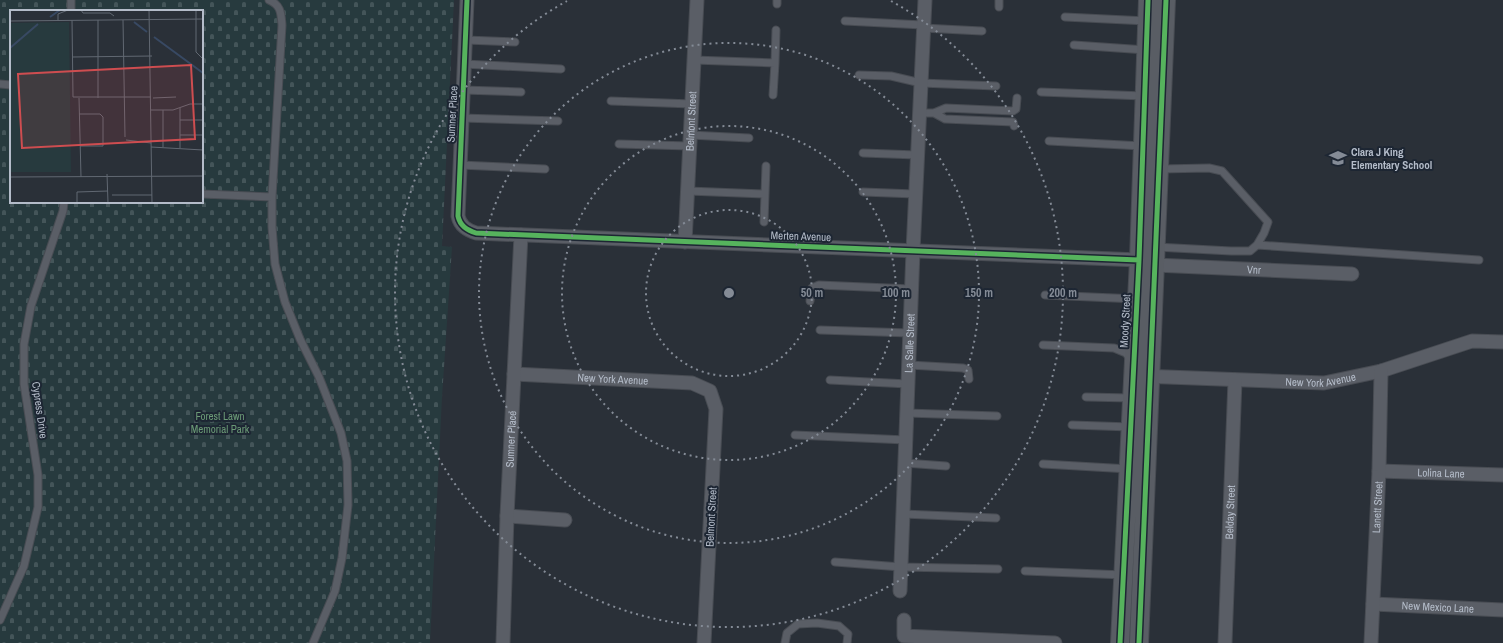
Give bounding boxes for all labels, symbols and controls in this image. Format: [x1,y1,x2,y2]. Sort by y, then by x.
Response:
inset map [10,10,203,203]
street label: Sumner Place [444,85,460,143]
street label: Belmont Street [683,90,699,151]
place label: Clara J King Elementary School [1351,145,1432,172]
school or university icon: Clara J King Elementary School [1328,148,1348,168]
street label: Merten Avenue [771,228,831,244]
street label: Vnr [1247,262,1261,277]
text: 50 m [801,285,823,301]
text: 100 m [882,285,910,301]
text: 150 m [965,285,993,301]
text: 200 m [1049,285,1077,301]
centre of rings [722,286,736,300]
street label: Moody Street [1117,293,1133,348]
street label: La Salle Street [901,313,918,373]
street label: New York Avenue [577,370,649,388]
street label: New York Avenue [1285,370,1357,390]
street label: Cypress Drive [29,381,51,439]
park label: Forest Lawn Memorial Park [191,409,250,436]
street label: Sumner Place [502,410,519,468]
street label: Lolina Lane [1417,465,1465,481]
street label: Lanett Street [1369,480,1386,533]
street label: Belday Street [1222,484,1238,539]
street label: Belmont Street [702,486,720,547]
street label: New Mexico Lane [1401,598,1474,616]

